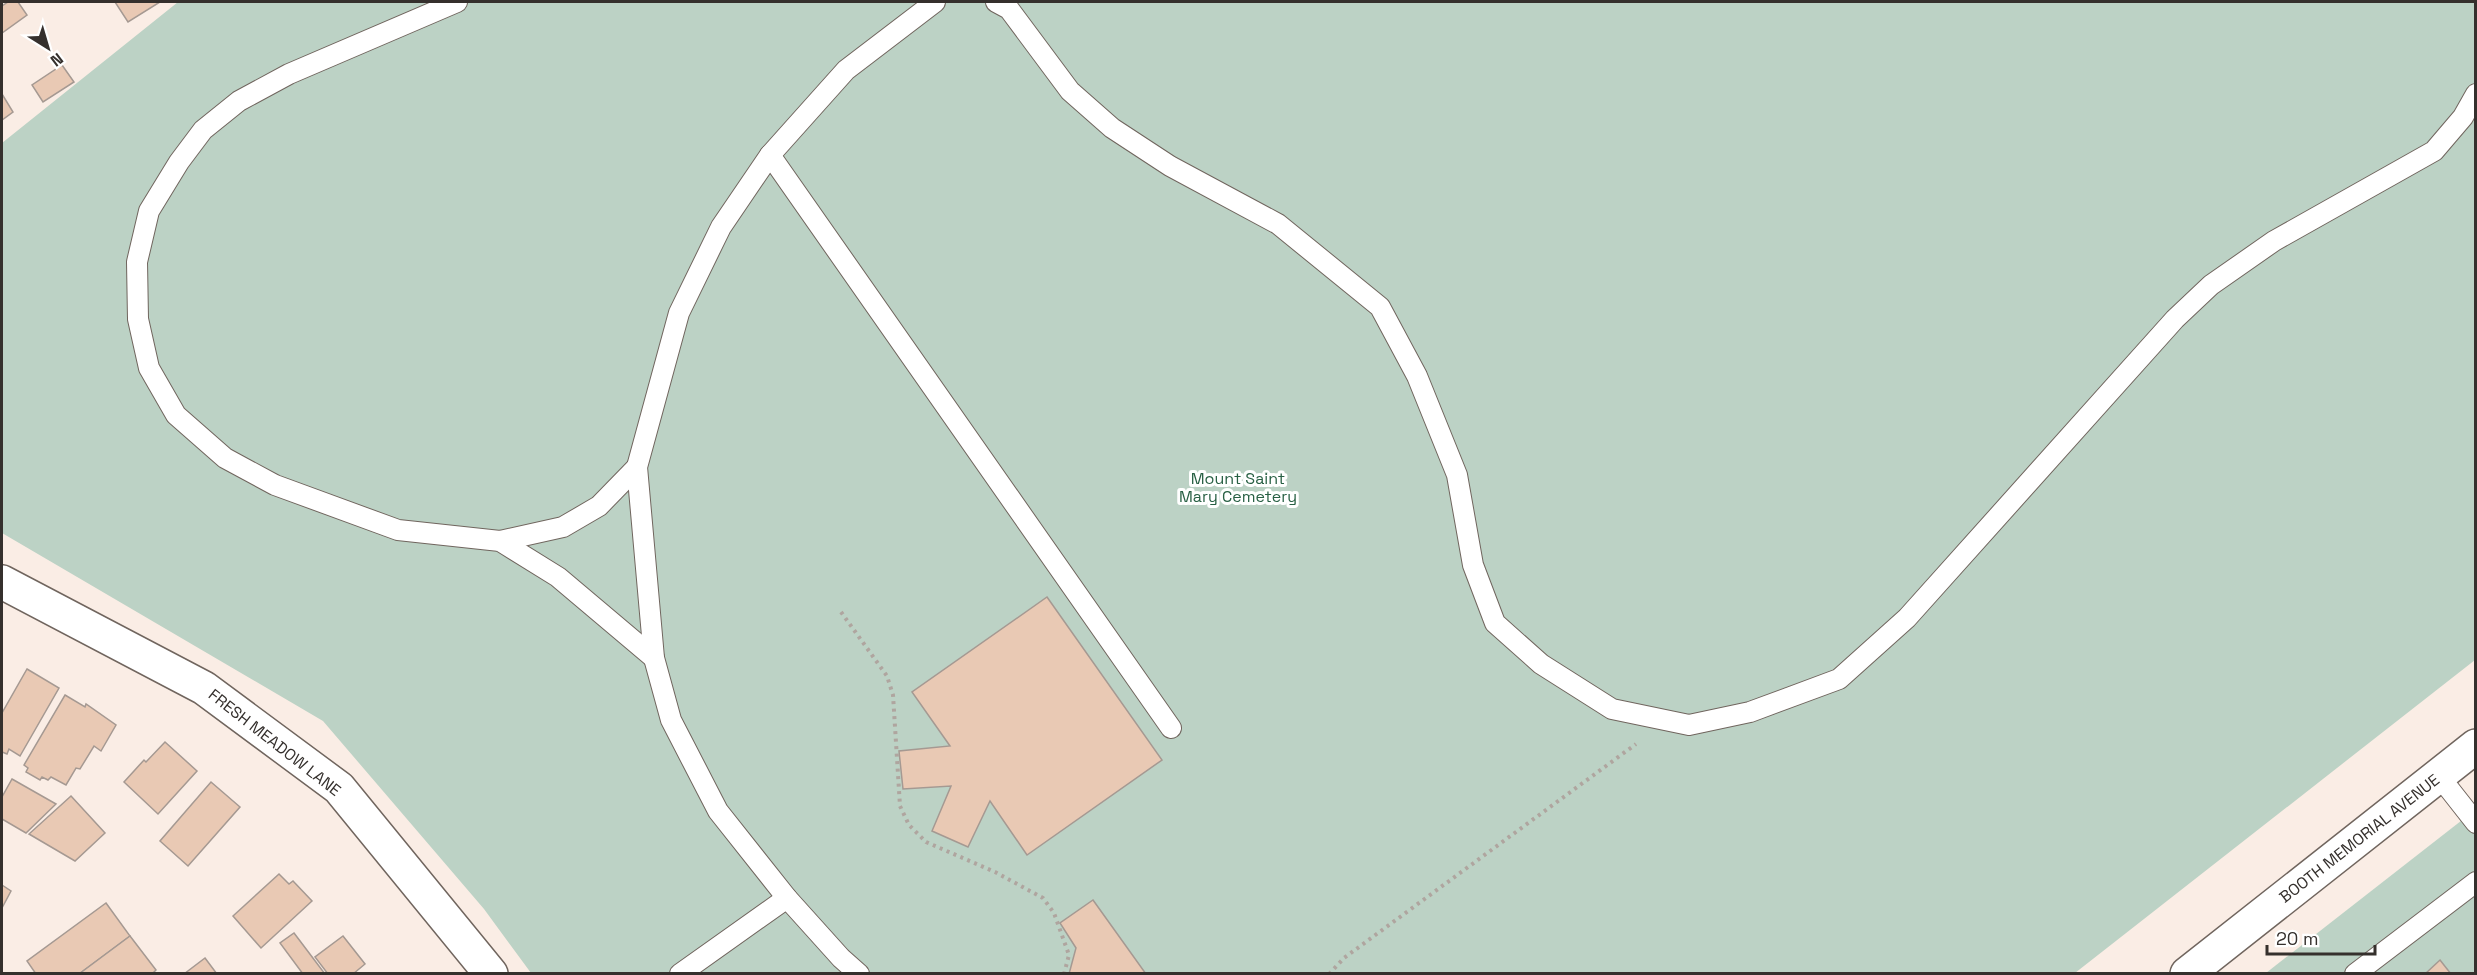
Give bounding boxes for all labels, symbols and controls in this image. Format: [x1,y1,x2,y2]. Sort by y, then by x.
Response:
north arrow [18,18,78,78]
text: N [46,48,67,71]
park label: Mount Saint Mary Cemetery [1179,468,1297,507]
street label: FRESH MEADOW LANE [204,684,345,801]
street label: BOOTH MEMORIAL AVENUE [2275,769,2444,908]
scale bar [2267,918,2375,956]
text: 20 m [2276,927,2319,950]

